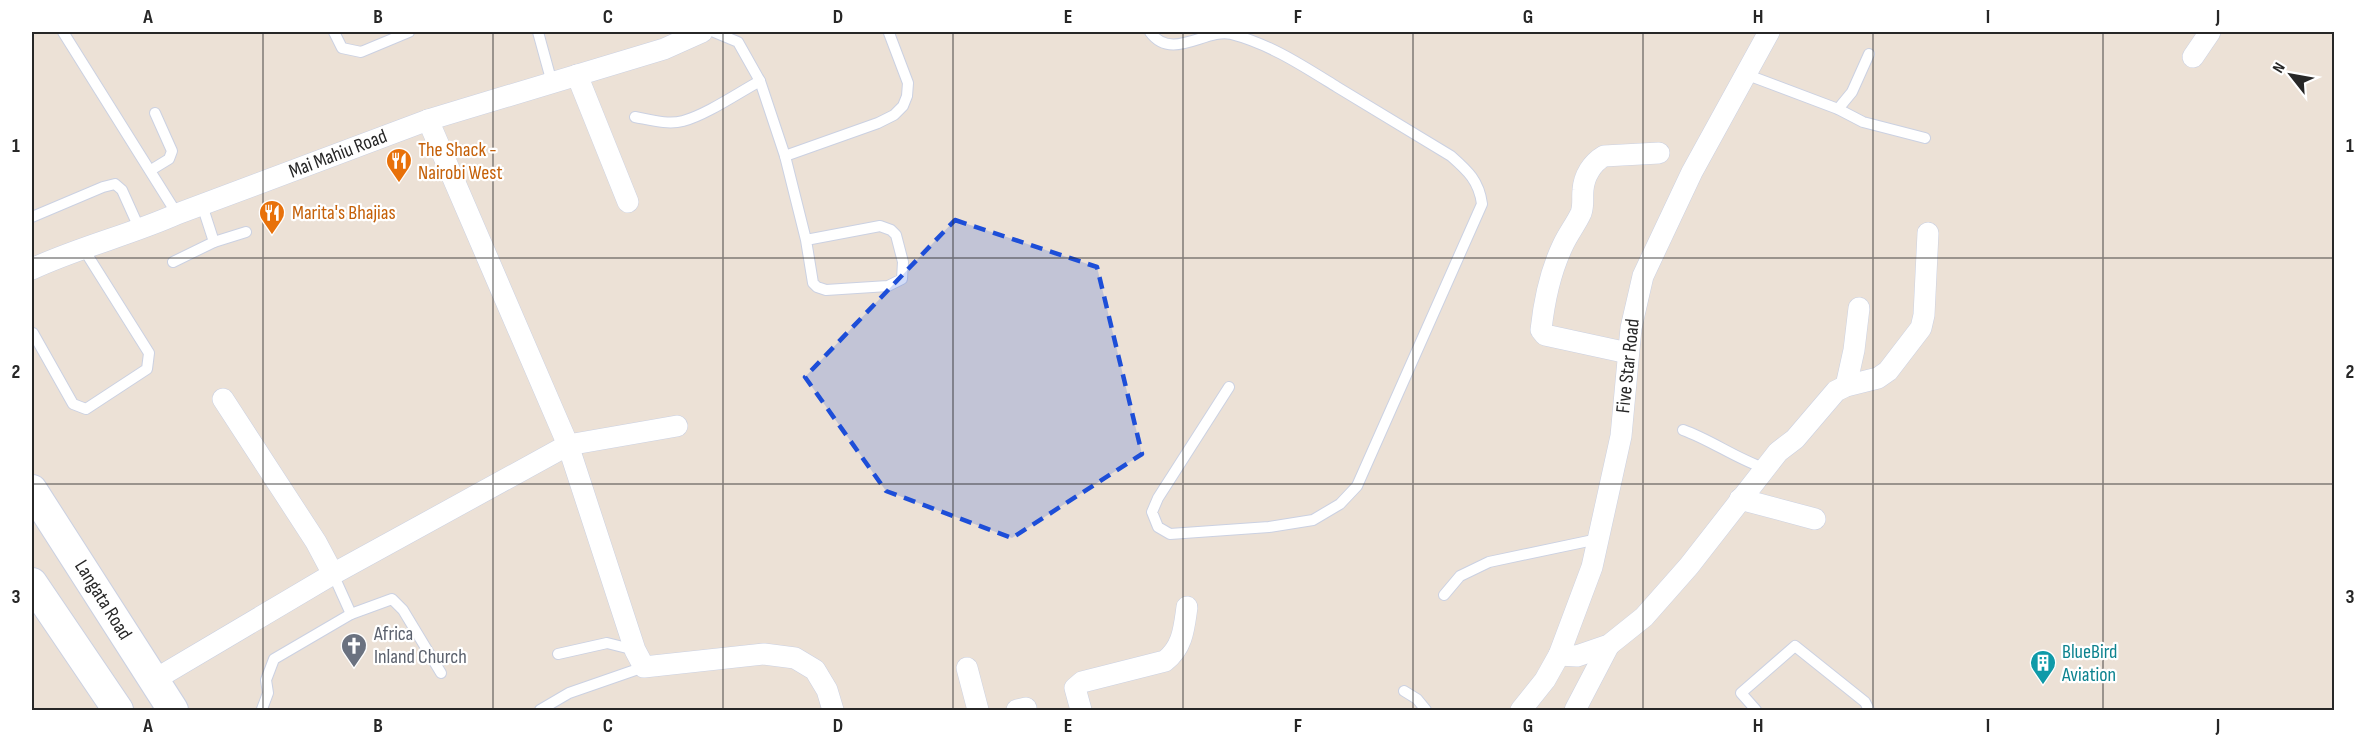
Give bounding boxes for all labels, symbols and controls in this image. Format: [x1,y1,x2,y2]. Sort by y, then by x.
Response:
text: A [142,5,153,29]
text: B [373,5,383,29]
text: C [603,5,613,29]
text: D [833,5,843,29]
text: E [1064,5,1072,29]
text: F [1294,5,1302,29]
text: G [1523,5,1533,29]
text: H [1753,5,1763,29]
text: I [1986,5,1990,29]
text: J [2215,5,2220,29]
north arrow [2261,45,2321,105]
text: N [2269,59,2290,77]
street label: Mai Mahiu Road [286,124,390,184]
text: 1 [12,134,20,158]
text: 1 [2346,134,2354,158]
place label: The Shack - Nairobi West [418,138,503,185]
restaurant icon: The Shack - Nairobi West [384,146,414,184]
restaurant icon: Marita's Bhajias [257,198,287,236]
place label: Marita's Bhajias [292,201,396,225]
street label: Five Star Road [1611,318,1645,414]
text: 2 [12,360,20,384]
text: 2 [2346,360,2354,384]
street label: Langata Road [69,556,137,644]
text: 3 [12,585,21,609]
text: 3 [2346,585,2355,609]
place label: Africa Inland Church [373,622,467,669]
church icon: Africa Inland Church [339,631,369,669]
place label: BlueBird Aviation [2061,640,2117,687]
building icon: BlueBird Aviation [2028,648,2058,686]
text: A [142,714,153,738]
text: B [373,714,383,738]
text: C [603,714,613,738]
text: D [833,714,843,738]
text: E [1064,714,1072,738]
text: F [1294,714,1302,738]
text: G [1523,714,1533,738]
text: H [1753,714,1763,738]
text: I [1986,714,1990,738]
text: J [2215,714,2220,738]

